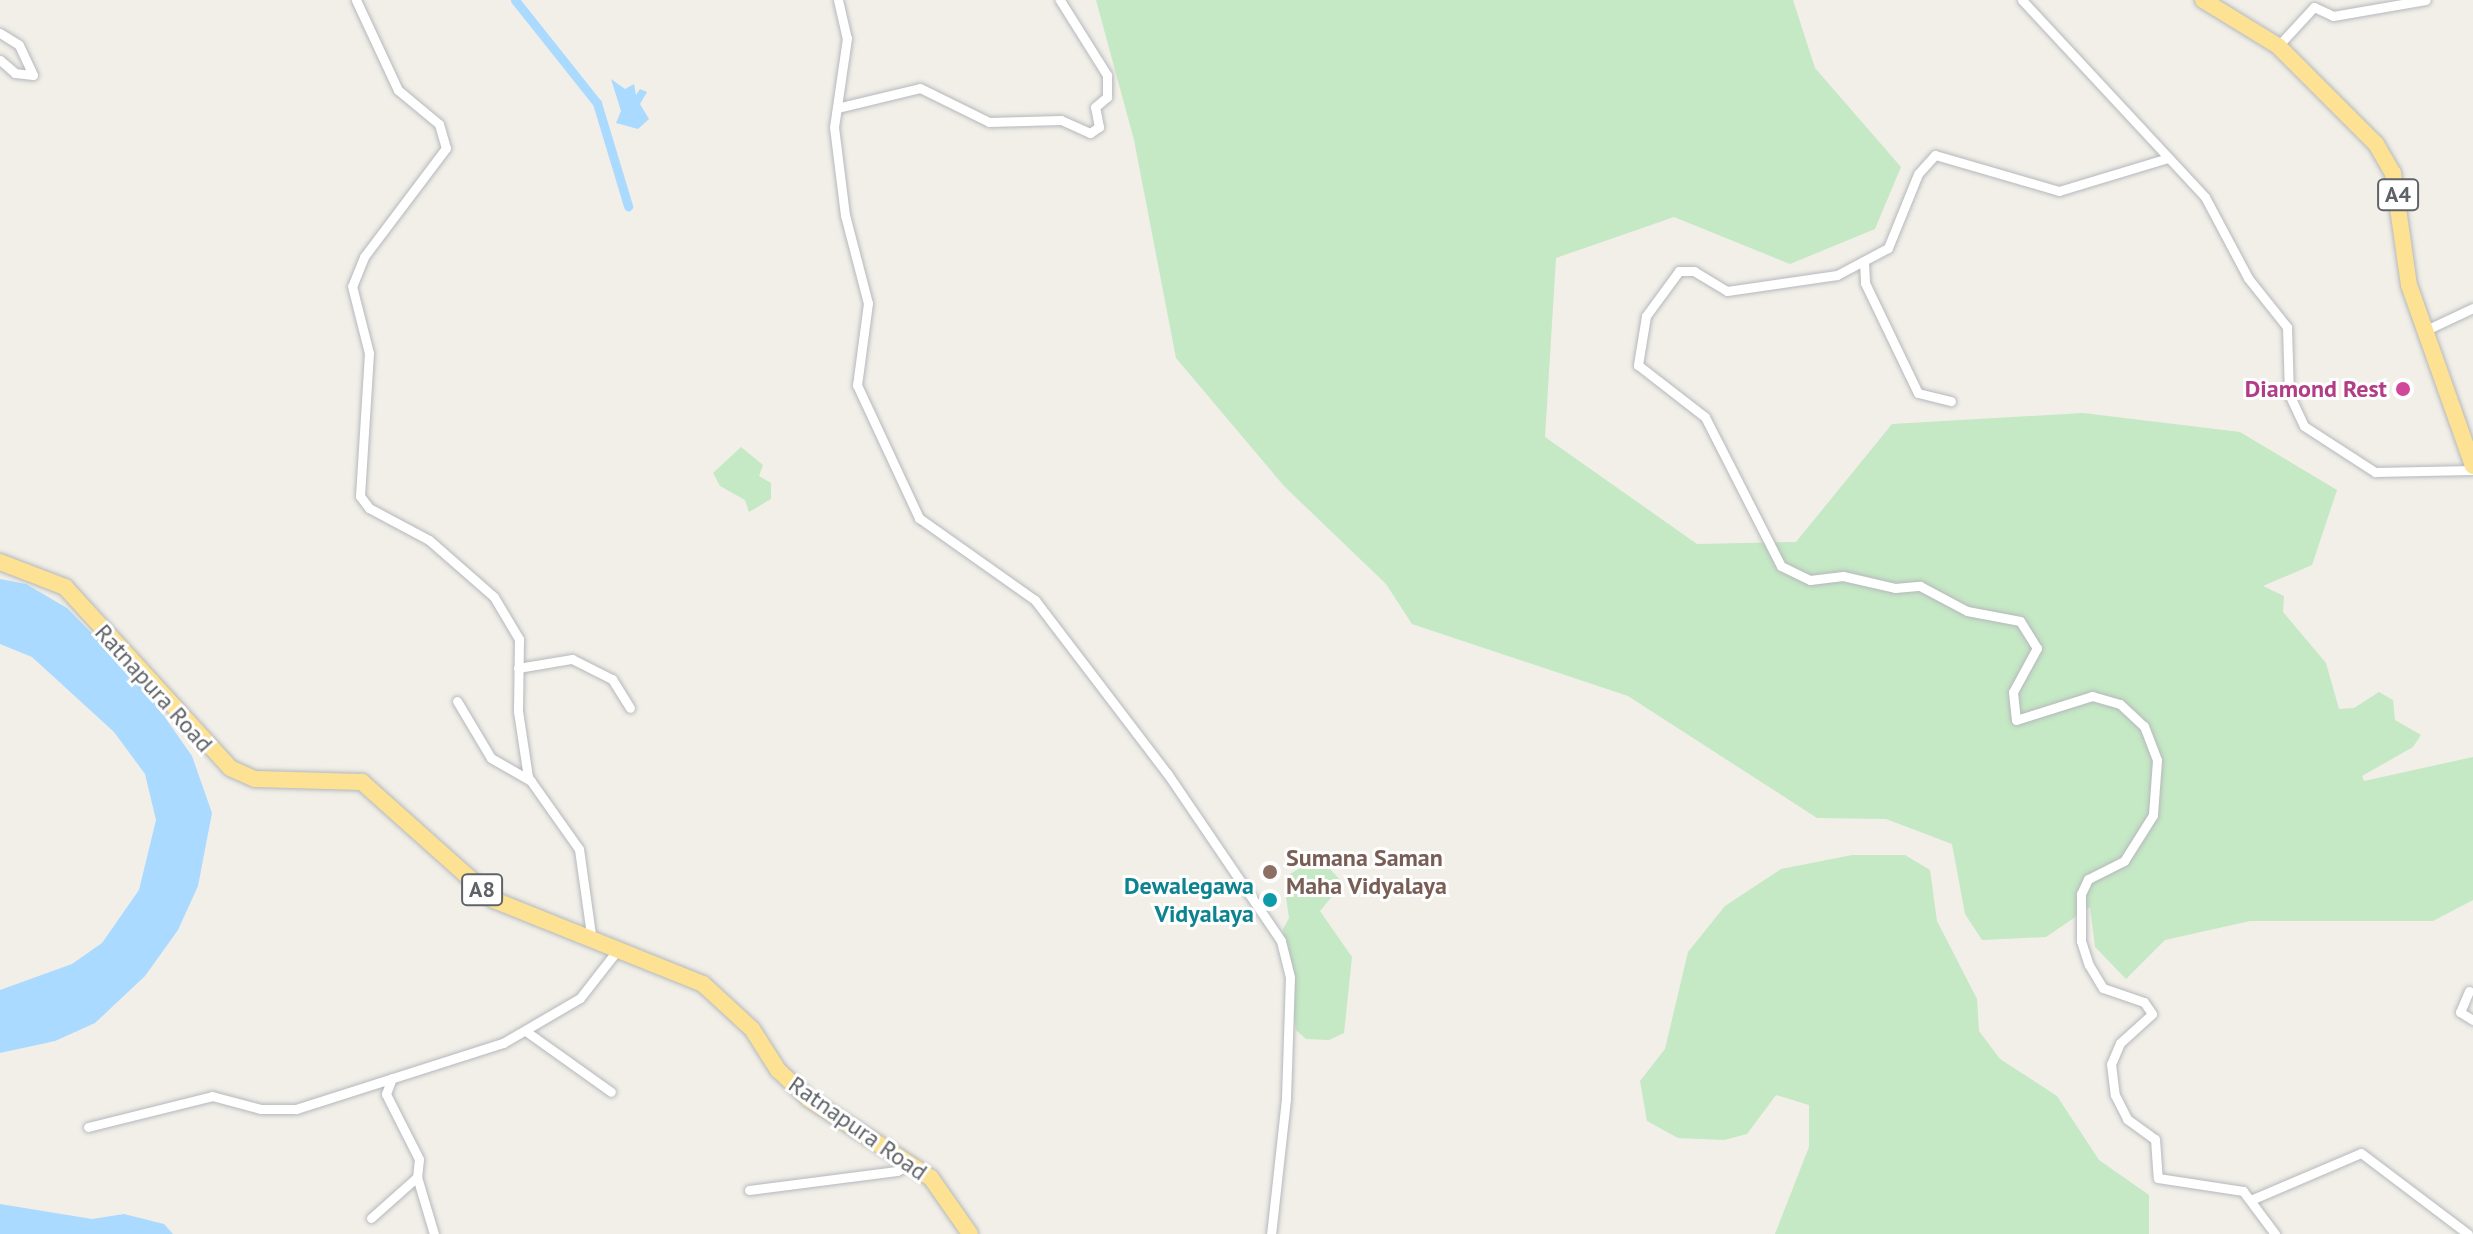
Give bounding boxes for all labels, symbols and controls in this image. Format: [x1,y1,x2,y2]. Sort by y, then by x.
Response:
road number: A4 [2376,177,2420,213]
place label: Diamond Rest [2245,375,2387,403]
marker: Diamond Rest [2394,380,2412,398]
street label: Ratnapura Road [89,618,219,758]
place label: Sumana Saman Maha Vidyalaya [1286,844,1448,900]
marker: Sumana Saman Maha Vidyalaya [1261,863,1279,881]
road number: A8 [460,872,504,908]
place label: Dewalegawa Vidyalaya [1124,872,1254,928]
marker: Dewalegawa Vidyalaya [1261,891,1279,909]
street label: Ratnapura Road [783,1070,933,1186]

